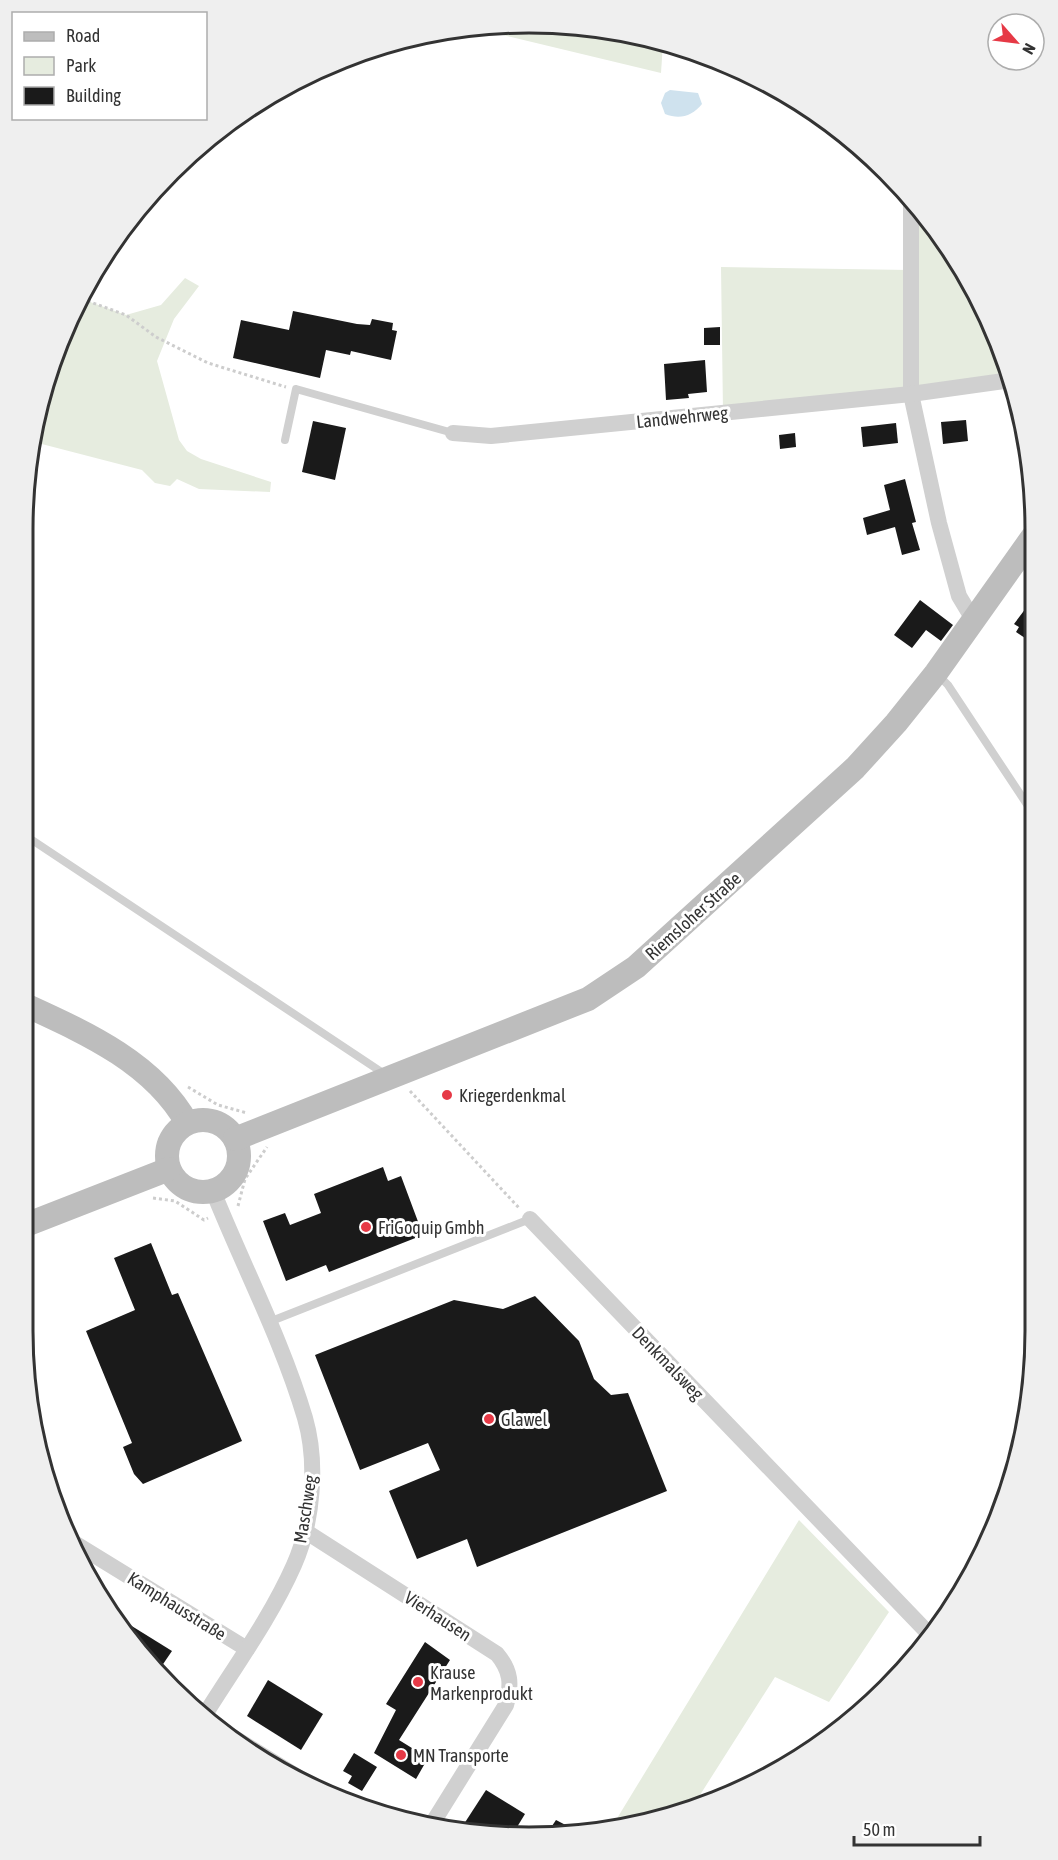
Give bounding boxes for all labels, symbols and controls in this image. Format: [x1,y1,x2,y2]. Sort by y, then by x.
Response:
legend [12,12,207,120]
north arrow [986,12,1046,72]
text: Road [66,25,100,46]
text: N [1019,41,1039,57]
text: Park [66,55,96,76]
text: Building [66,85,121,106]
street label: Landwehrweg [635,402,729,432]
street label: Riemsloher Straße [641,868,745,964]
place label: Kriegerdenkmal [459,1085,566,1106]
marker: Kriegerdenkmal [440,1088,454,1102]
place label: FriGoquip Gmbh [378,1217,484,1238]
marker: FriGoquip Gmbh [359,1220,373,1234]
street label: Denkmalsweg [628,1322,708,1404]
place label: Glawel [501,1409,547,1430]
marker: Glawel [482,1412,496,1426]
street label: Maschweg [289,1473,321,1545]
street label: Kamphausstraße [124,1567,230,1645]
street label: Vierhausen [401,1587,475,1645]
place label: Krause Markenprodukt [430,1662,533,1704]
marker: Krause Markenprodukt [411,1675,425,1689]
place label: MN Transporte [413,1745,509,1766]
marker: MN Transporte [394,1748,408,1762]
scale bar [854,1809,980,1847]
text: 50 m [863,1819,895,1840]

